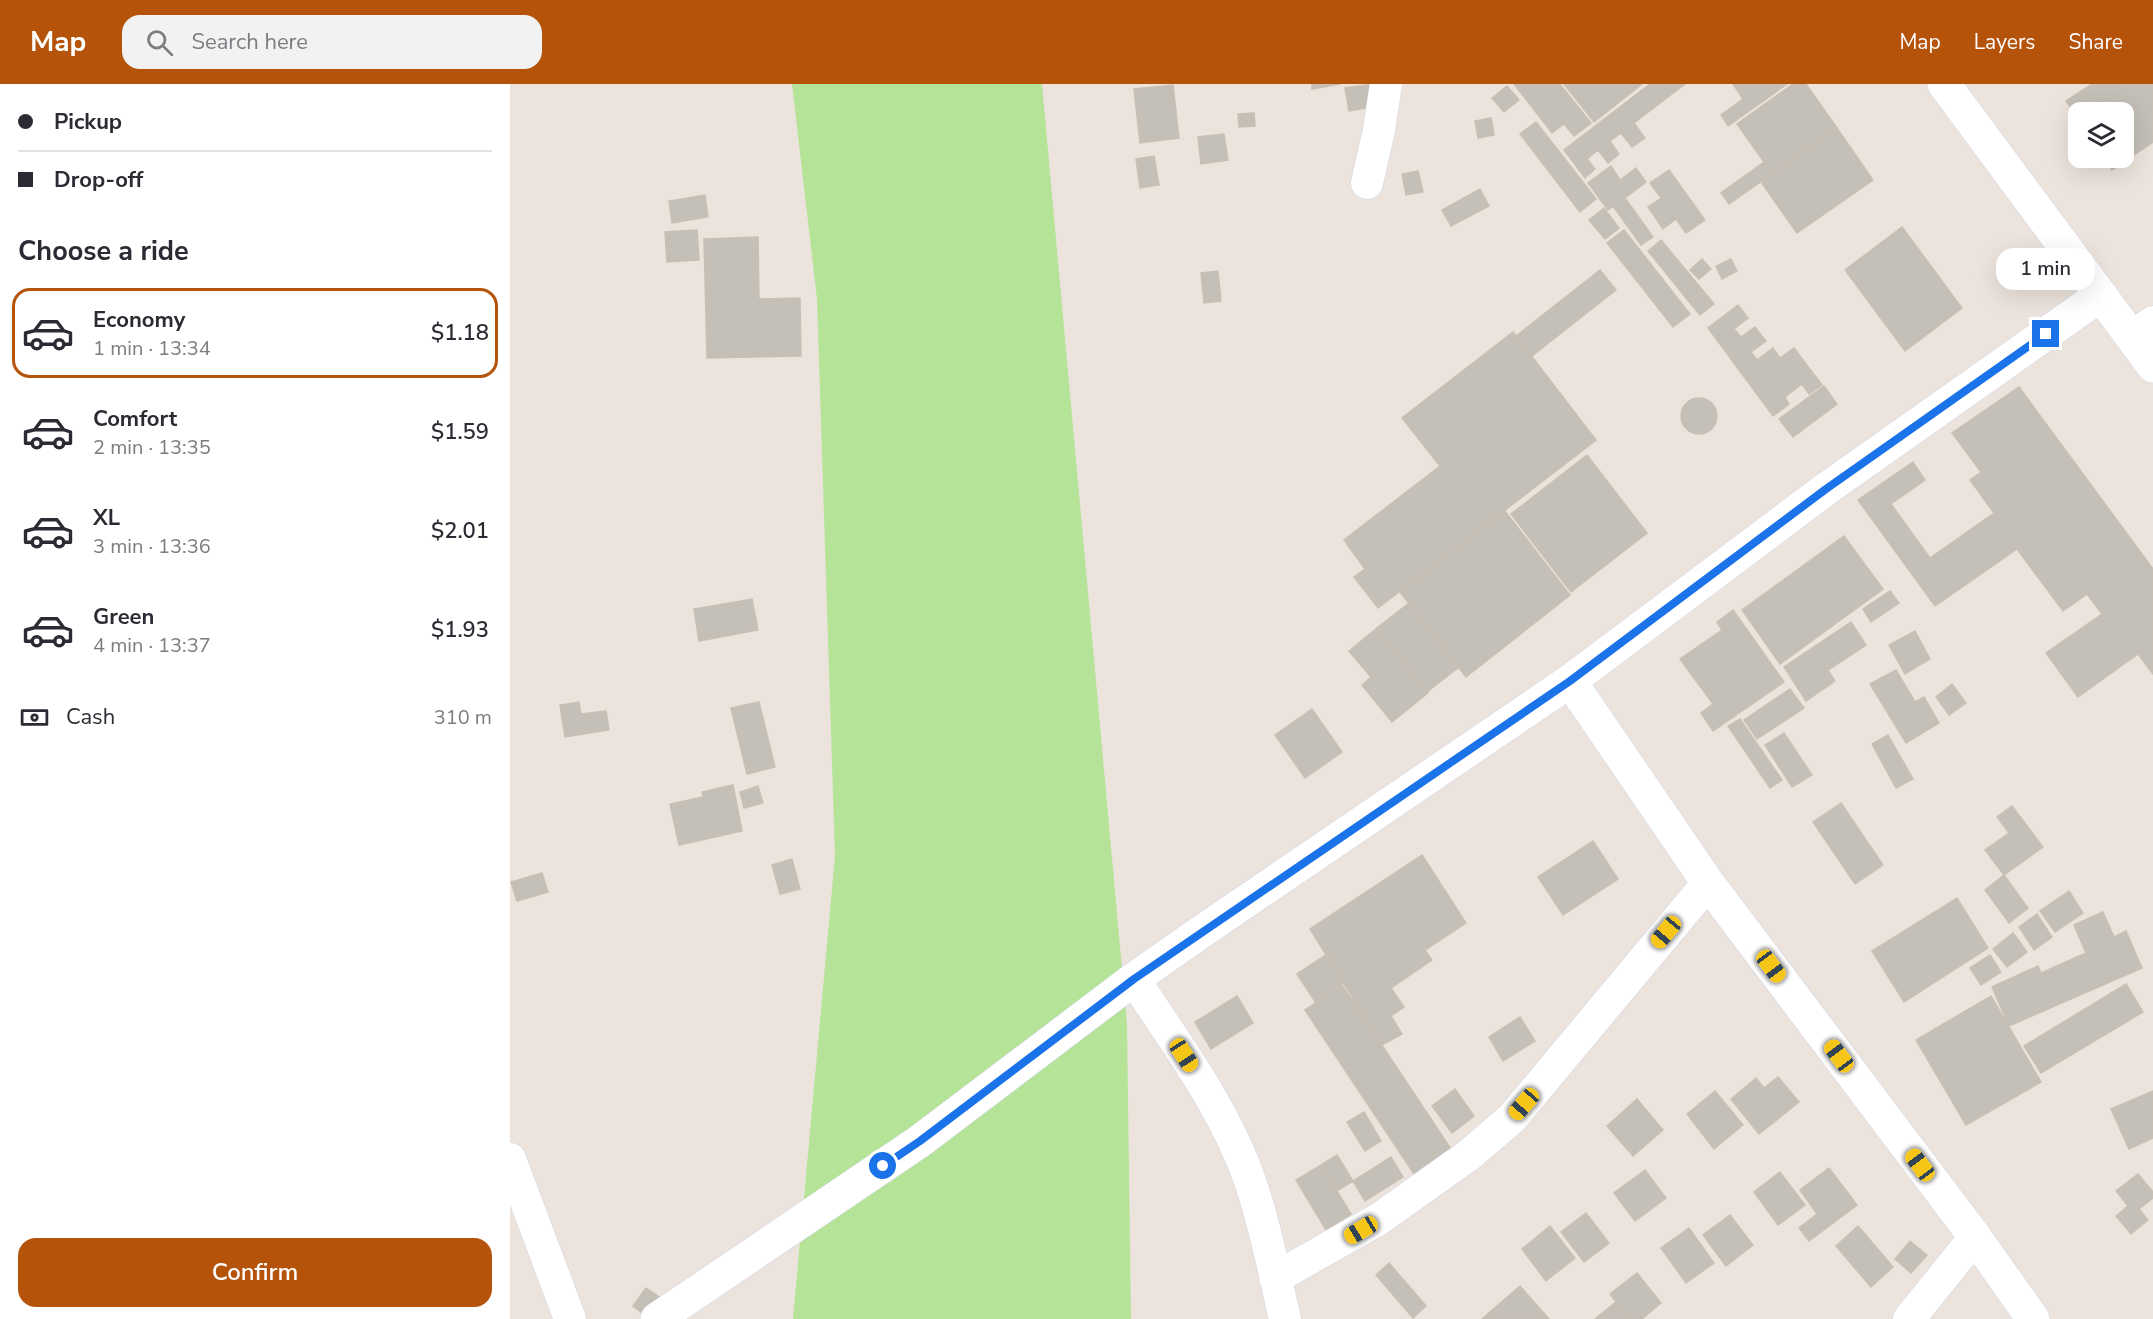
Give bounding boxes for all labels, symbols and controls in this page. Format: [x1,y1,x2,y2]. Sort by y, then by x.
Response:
search box [122,15,542,69]
text: Map [30,23,86,61]
icon: search [143,26,176,59]
text: Search here [191,27,308,57]
text: Map [1899,28,1941,56]
text: Layers [1974,28,2035,56]
text: Share [2068,28,2123,56]
map controls [2068,102,2134,168]
button: layers [2068,102,2134,168]
text: Pickup [54,107,122,137]
text: Drop-off [54,165,143,195]
text: Choose a ride [18,233,189,270]
callout: 1 min [1996,247,2096,289]
text: 1 min [2020,255,2071,282]
text: Economy [93,305,185,335]
icon: car [21,306,75,360]
text: $1.18 [431,318,489,348]
route end [2032,320,2059,347]
text: 1 min · 13:34 [93,335,211,362]
text: Comfort [93,404,177,434]
icon: car [21,405,75,459]
text: $1.59 [431,417,489,447]
text: 2 min · 13:35 [93,434,211,461]
text: XL [93,503,120,533]
icon: car [21,504,75,558]
text: $2.01 [431,516,489,546]
text: 3 min · 13:36 [93,533,211,560]
text: Green [93,602,154,632]
icon: car [21,603,75,657]
text: $1.93 [431,615,489,645]
text: 4 min · 13:37 [93,632,211,659]
icon: cash [18,701,51,734]
text: Cash [66,702,115,732]
text: 310 m [434,704,492,731]
car [1648,912,1684,952]
car [1753,946,1789,986]
car [1167,1035,1201,1075]
car [1821,1036,1857,1076]
car [1505,1085,1543,1123]
car [1902,1145,1938,1185]
route start [869,1152,896,1179]
car [1341,1213,1381,1247]
button: Confirm [18,1238,492,1307]

